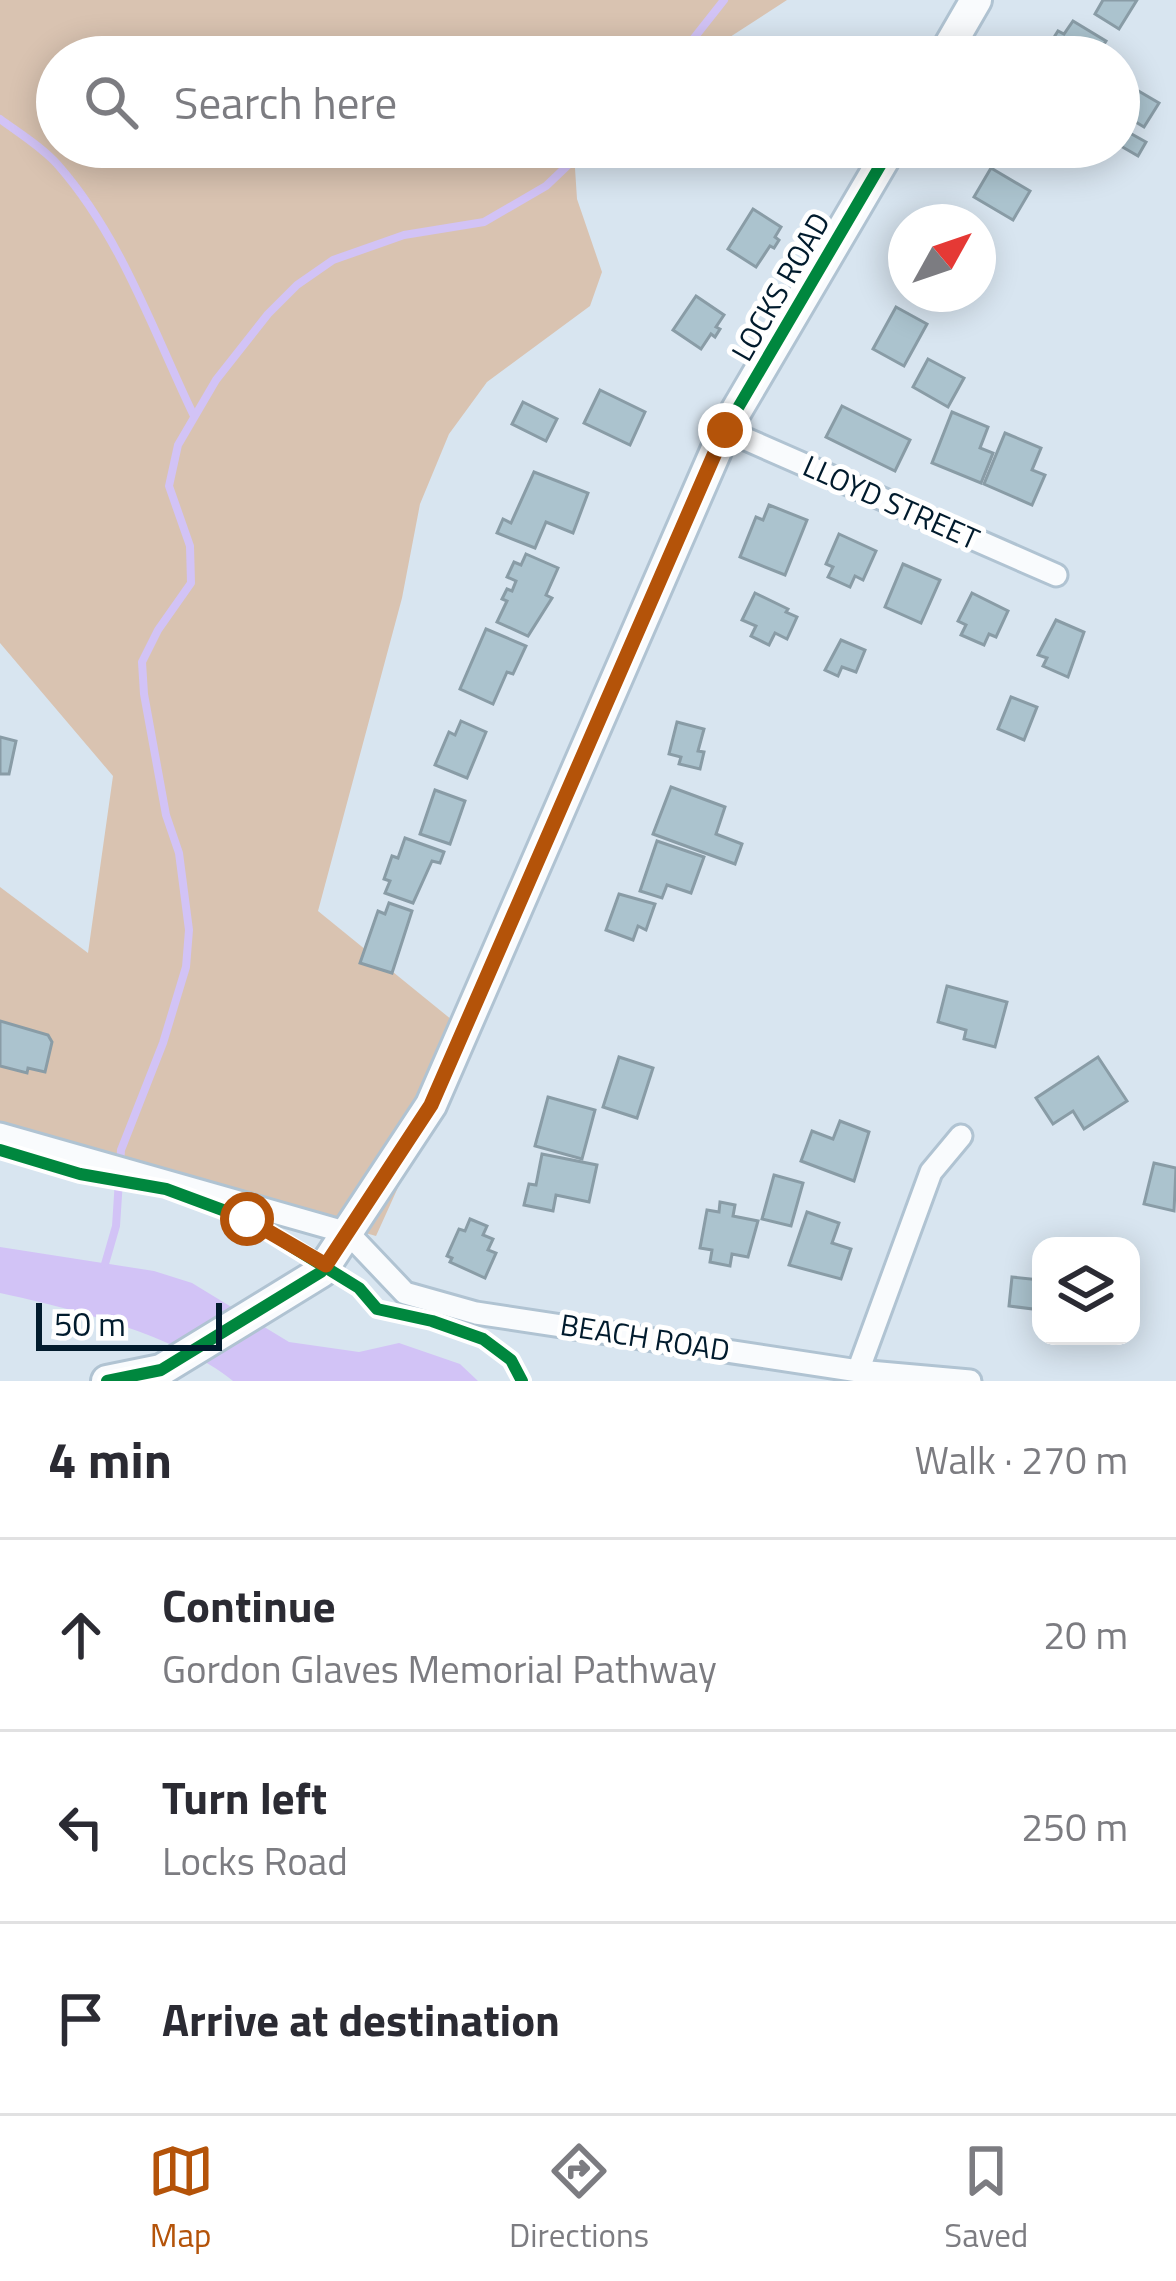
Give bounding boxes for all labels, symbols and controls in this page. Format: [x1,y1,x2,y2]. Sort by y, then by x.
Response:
search box [36,36,1140,168]
text: Search here [174,68,397,136]
icon: search [78,69,144,135]
street label: LOCKS ROAD [719,204,841,369]
north arrow [888,204,996,312]
route end [698,403,752,457]
street label: LLOYD STREET [796,443,987,562]
route start [220,1192,274,1246]
map controls [1032,1237,1140,1345]
button: layers [1032,1237,1140,1345]
scale bar [36,1297,222,1350]
text: 50 m [54,1299,126,1349]
street label: BEACH ROAD [557,1301,733,1373]
text: 4 min [48,1420,172,1498]
text: Walk · 270 m [914,1430,1128,1489]
text: Continue [162,1571,336,1639]
icon: ahead [48,1602,114,1668]
text: 20 m [1043,1605,1128,1664]
text: Gordon Glaves Memorial Pathway [162,1639,717,1698]
text: Turn left [162,1763,327,1831]
icon: left [48,1794,114,1860]
text: 250 m [1021,1797,1128,1856]
text: Locks Road [162,1831,348,1890]
text: Arrive at destination [162,1985,560,2053]
icon: arrive [48,1986,114,2052]
tab: Map [148,2138,214,2260]
tab: Directions [509,2138,649,2260]
tab: Saved [944,2138,1028,2260]

